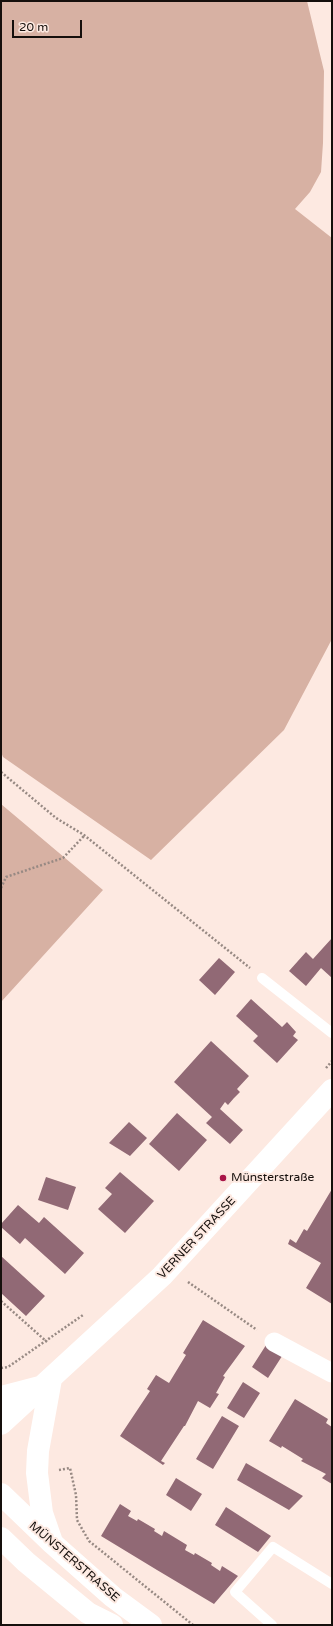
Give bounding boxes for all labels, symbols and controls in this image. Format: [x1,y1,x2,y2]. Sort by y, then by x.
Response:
scale bar [14,12,84,38]
text: 20 m [19,20,48,34]
place label: Münsterstraße [231,1171,314,1185]
marker: Münsterstraße [218,1173,228,1183]
street label: VERNER STRASSE [155,1194,239,1282]
street label: MÜNSTERSTRASSE [26,1519,122,1605]

